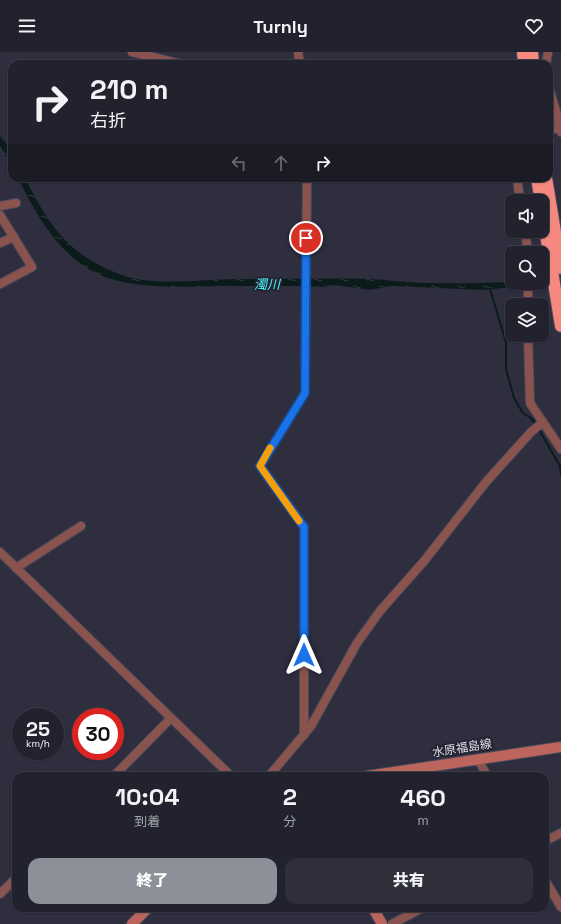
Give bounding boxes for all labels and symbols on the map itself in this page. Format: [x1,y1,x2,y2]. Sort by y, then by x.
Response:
pin [289,221,323,255]
water label: 濁川 [254,276,282,293]
position arrow [283,634,325,676]
speed limit sign: 30 [72,708,124,760]
street label: 水原福島線 [431,735,493,761]

